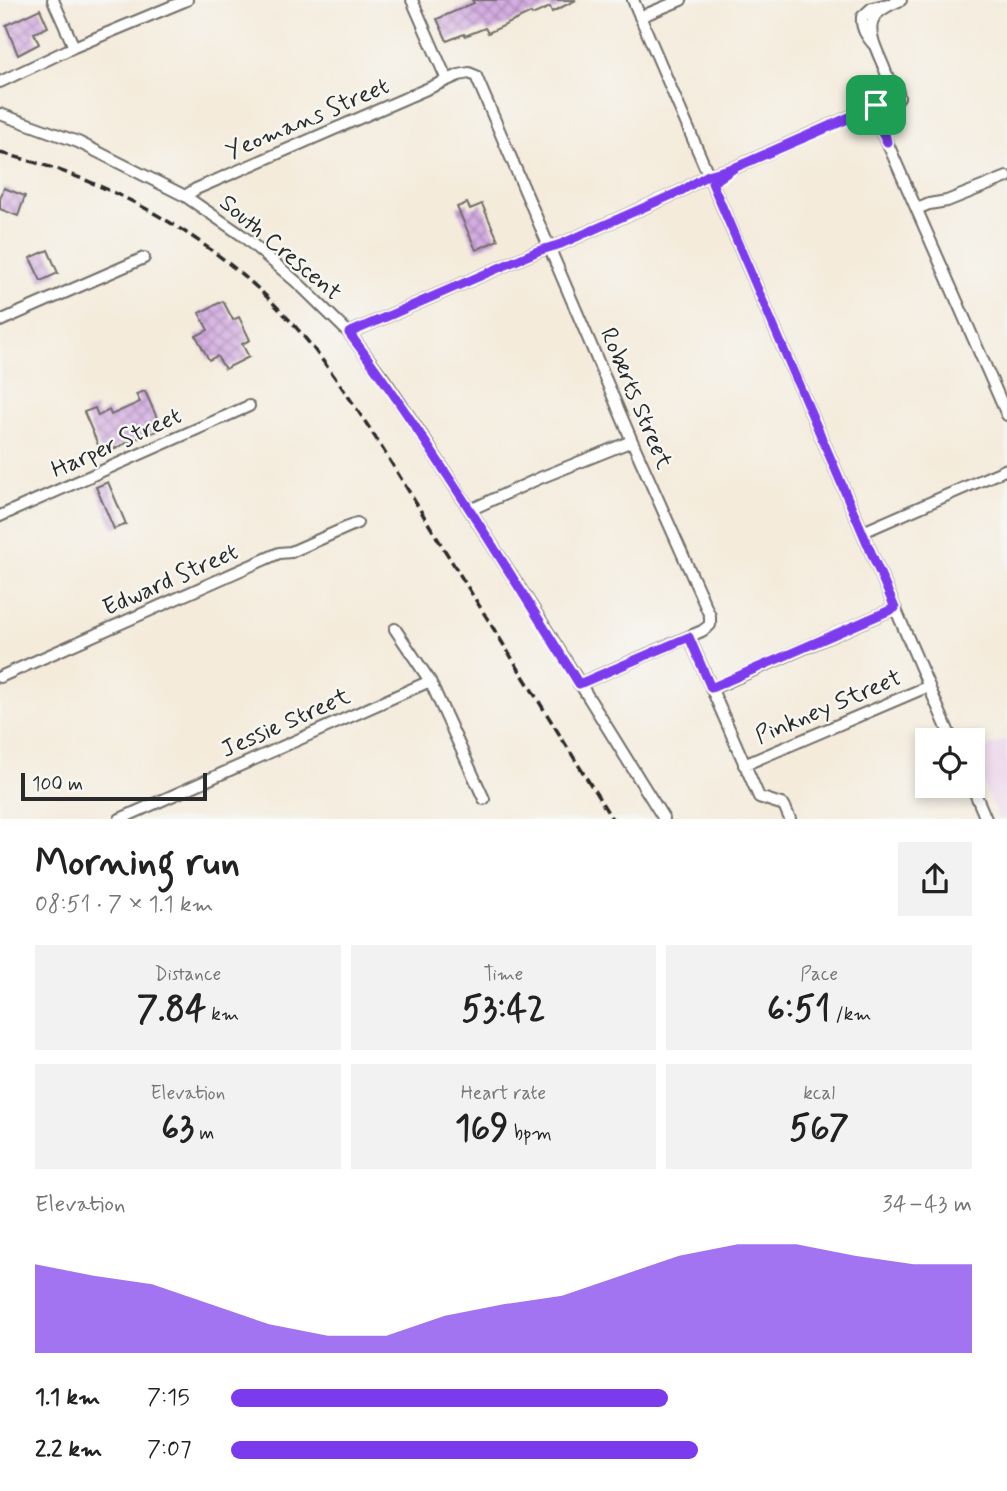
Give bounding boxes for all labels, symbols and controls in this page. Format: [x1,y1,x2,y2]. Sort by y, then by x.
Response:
street label: Yeomans Street [221,71,394,168]
pin [846,75,906,135]
icon: arrive [857,86,895,124]
street label: South Crescent [212,188,348,308]
street label: Roberts Street [592,323,679,474]
street label: Harper Street [47,401,187,486]
street label: Edward Street [98,537,243,624]
street label: Pinkney Street [751,663,906,752]
street label: Jessie Street [216,681,355,766]
map controls [915,728,985,798]
button: locate [915,728,985,798]
scale bar [21,770,206,802]
text: 100 m [32,772,83,797]
text: Morning run [35,839,240,888]
button: share [898,842,972,916]
text: 08:51 · 7 × 1.1 km [35,890,214,920]
text: Distance [154,962,221,987]
text: Time [484,962,523,987]
text: Pace [800,962,838,987]
text: 7.84 [137,987,206,1033]
text: 53:42 [461,987,546,1033]
text: 6:51 [767,987,830,1033]
text: km [206,1002,239,1027]
text: /km [830,1002,871,1027]
text: Elevation [150,1081,225,1106]
text: Heart rate [461,1081,546,1106]
text: kcal [803,1081,835,1106]
text: 63 [161,1106,194,1152]
text: 169 [455,1106,509,1152]
text: 567 [789,1106,849,1152]
text: m [194,1121,214,1146]
text: bpm [509,1121,552,1146]
text: Elevation [35,1190,126,1220]
text: 34–43 m [882,1190,972,1220]
text: 1.1 km [35,1383,100,1413]
text: 7:15 [147,1383,190,1413]
text: 2.2 km [35,1435,102,1465]
text: 7:07 [147,1435,192,1465]

